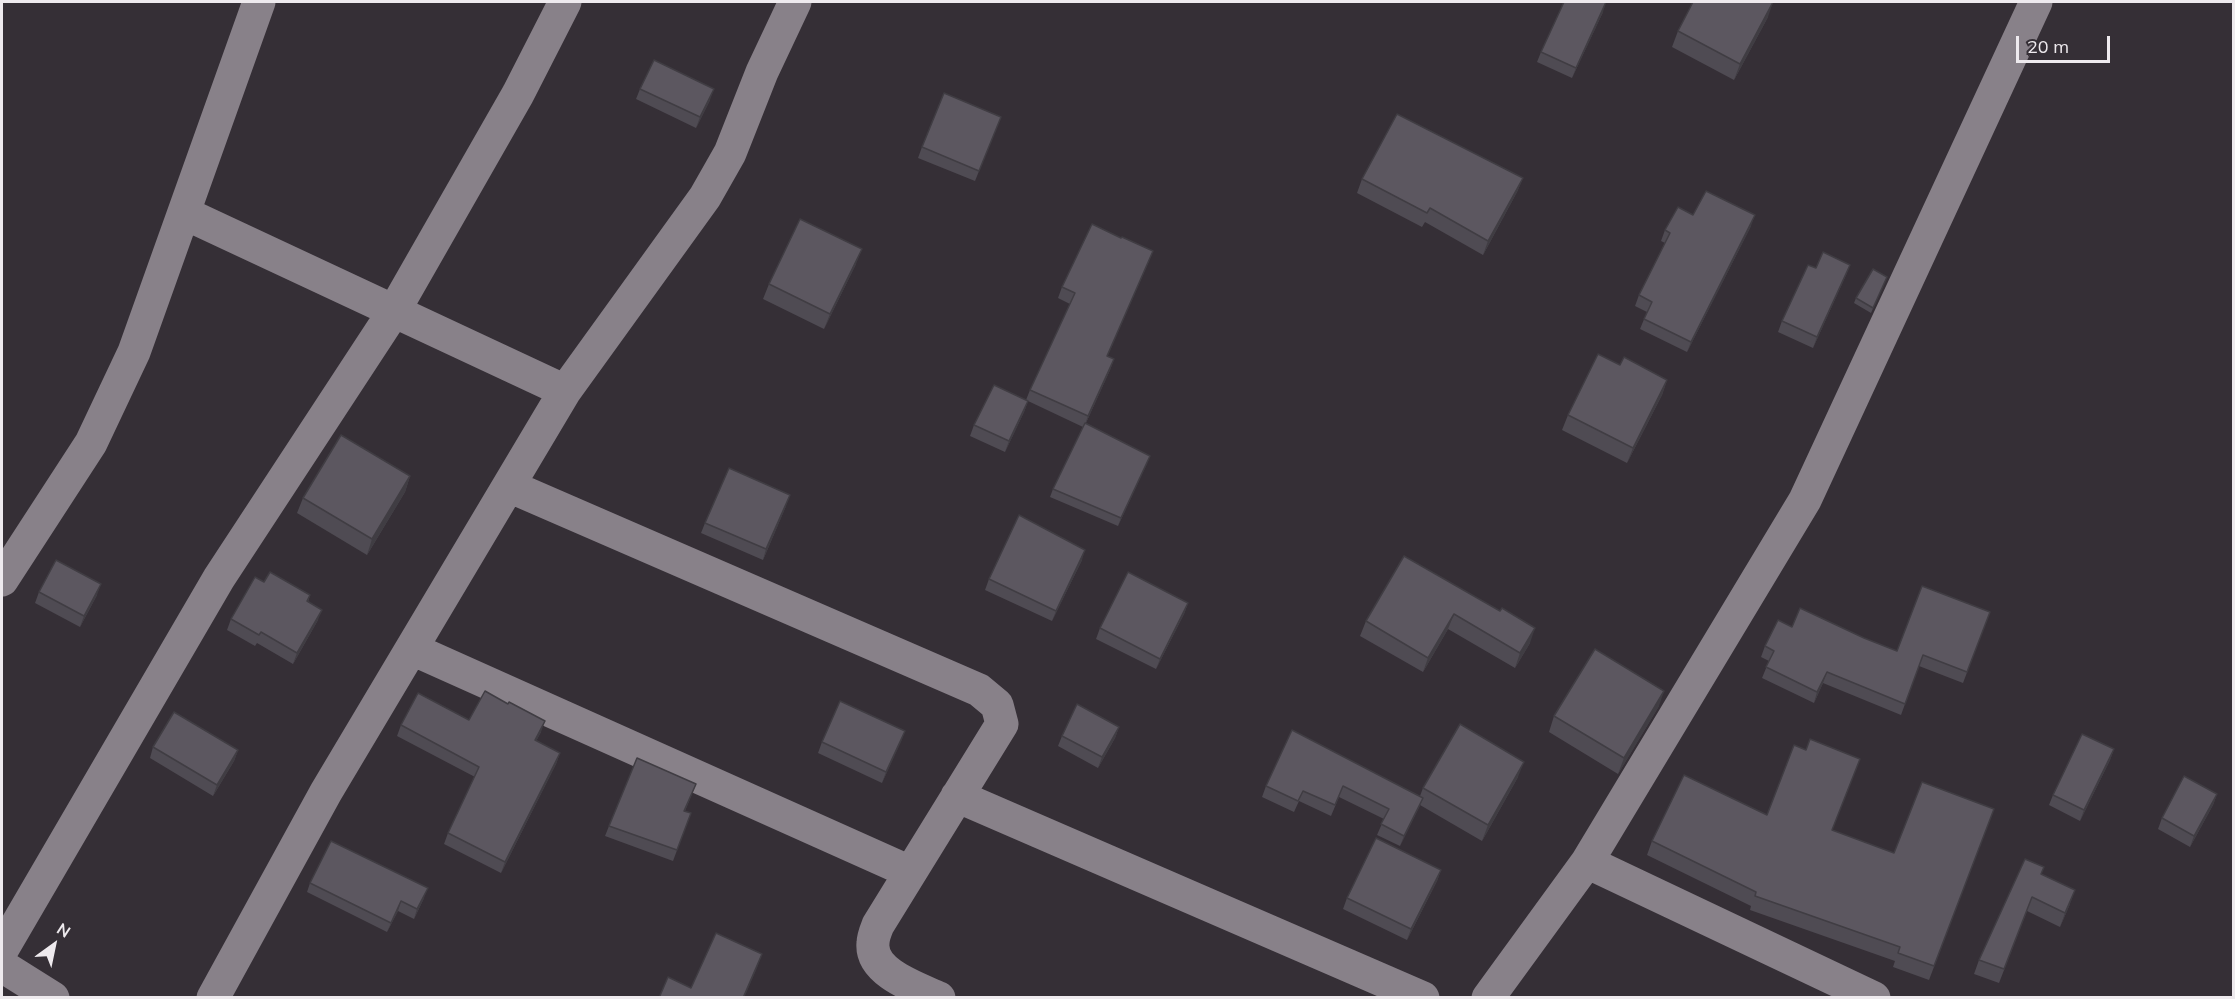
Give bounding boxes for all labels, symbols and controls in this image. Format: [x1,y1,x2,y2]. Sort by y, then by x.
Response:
scale bar [2019,24,2114,62]
text: 20 m [2027,35,2069,58]
north arrow [24,915,84,975]
text: N [53,918,74,942]

